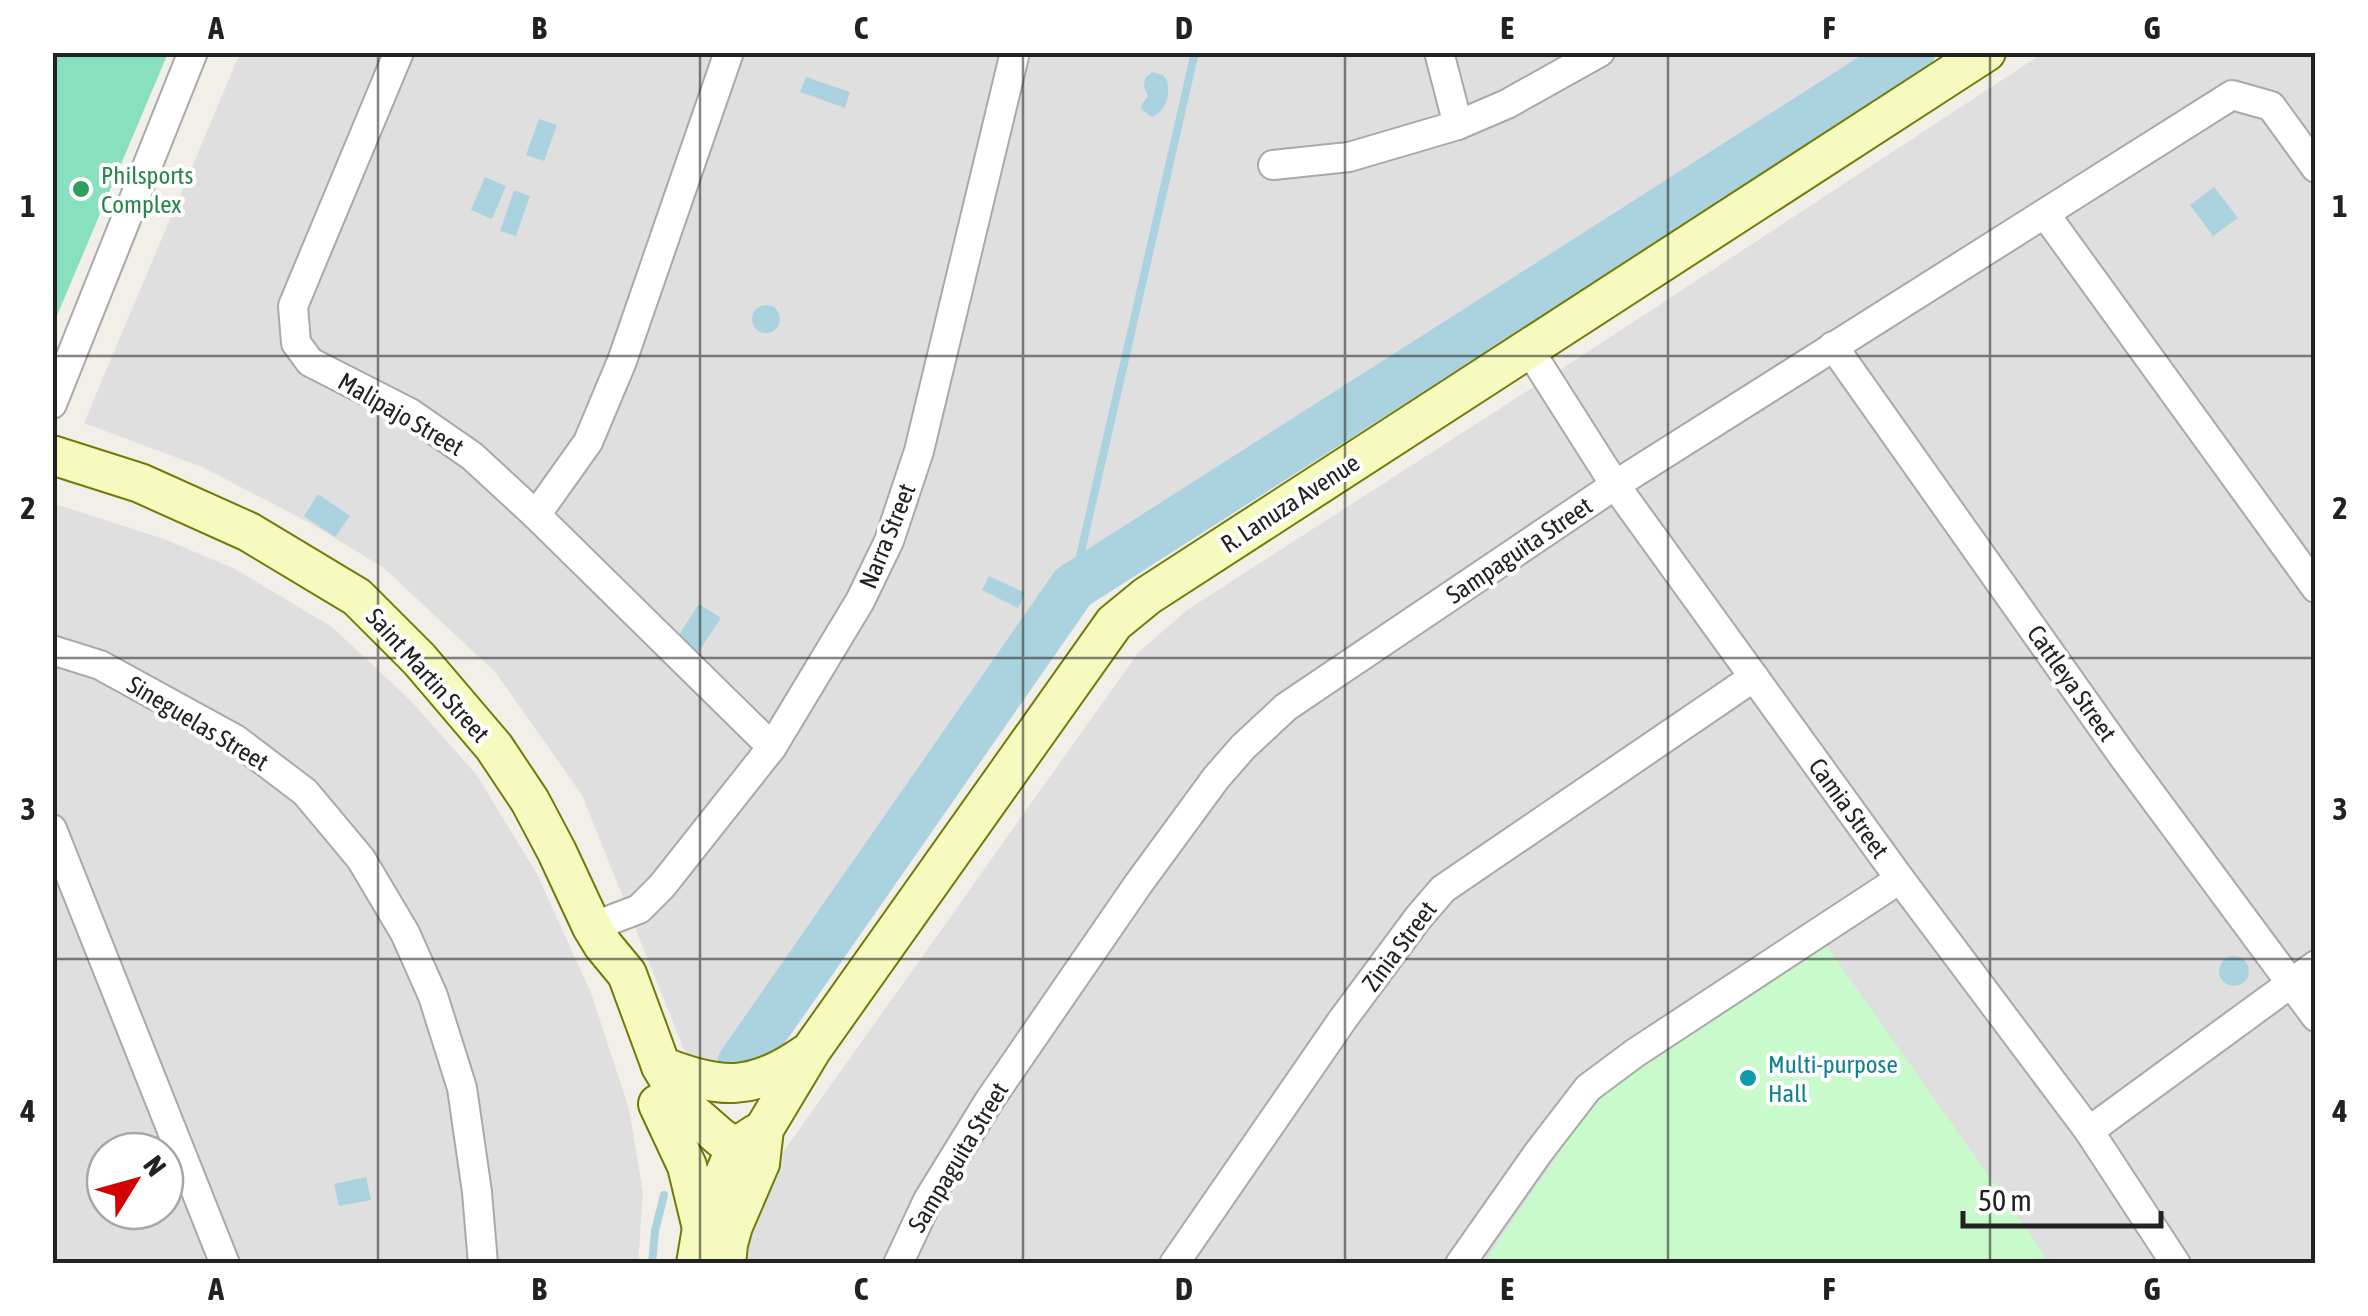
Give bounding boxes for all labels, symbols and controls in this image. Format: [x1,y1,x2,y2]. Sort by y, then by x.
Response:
text: A [207,9,224,46]
text: B [531,9,547,46]
text: C [854,9,869,46]
text: D [1175,9,1193,46]
text: E [1500,9,1514,46]
text: F [1823,9,1836,46]
text: G [2144,9,2161,46]
place label: Philsports Complex [101,161,194,218]
marker: Philsports Complex [70,178,92,200]
text: 1 [20,187,36,224]
text: 1 [2332,187,2348,224]
street label: Malipajo Street [333,367,469,461]
street label: R. Lanuza Avenue [1216,448,1364,558]
street label: Narra Street [853,480,921,592]
text: 2 [20,489,36,526]
text: 2 [2332,489,2348,526]
street label: Sampaguita Street [1441,491,1597,609]
street label: Saint Martin Street [361,603,495,747]
street label: Cattleya Street [2022,620,2122,746]
street label: Sineguelas Street [123,670,273,776]
street label: Camia Street [1803,753,1895,863]
text: 3 [20,790,36,827]
text: 3 [2332,790,2348,827]
street label: Zinia Street [1356,896,1442,996]
place label: Multi-purpose Hall [1768,1050,1898,1107]
marker: Multi-purpose Hall [1737,1067,1759,1089]
street label: Sampaguita Street [902,1077,1014,1237]
text: 4 [19,1092,36,1129]
text: 4 [2331,1092,2348,1129]
north arrow [85,1131,185,1231]
text: N [137,1150,173,1182]
scale bar [1963,1166,2160,1228]
text: 50 m [1978,1183,2032,1217]
text: A [207,1270,224,1307]
text: B [531,1270,547,1307]
text: C [854,1270,869,1307]
text: D [1175,1270,1193,1307]
text: E [1500,1270,1514,1307]
text: F [1823,1270,1836,1307]
text: G [2144,1270,2161,1307]

